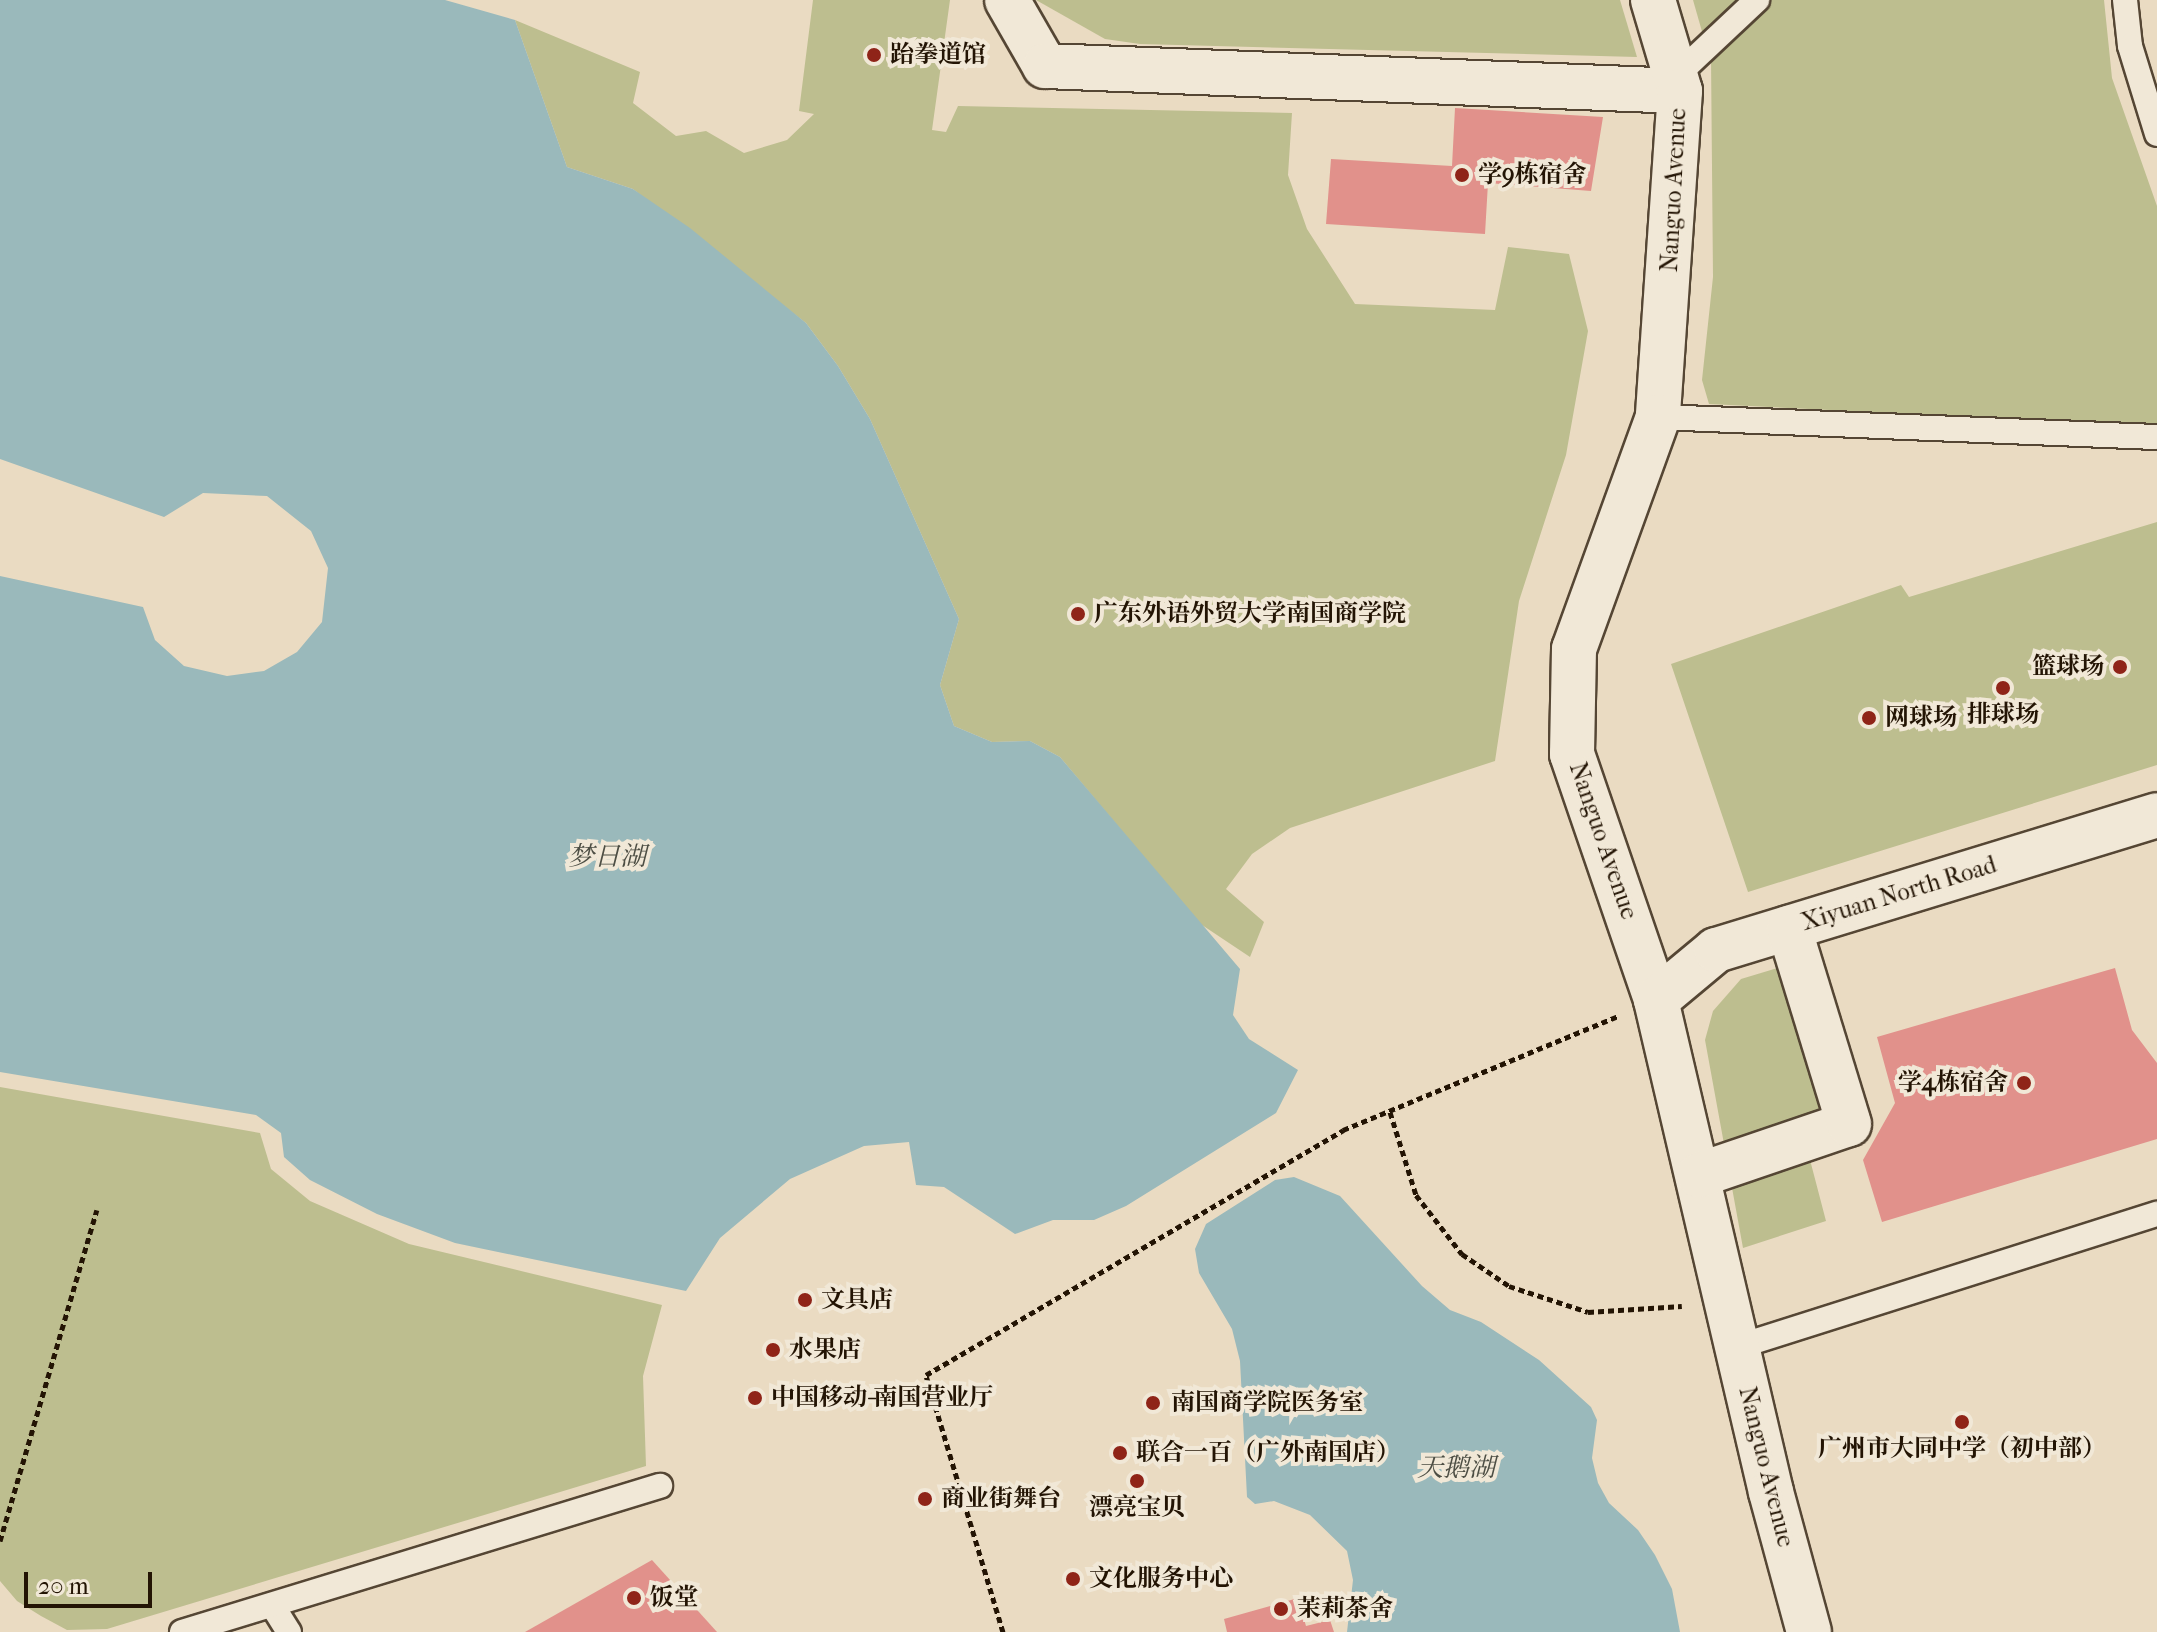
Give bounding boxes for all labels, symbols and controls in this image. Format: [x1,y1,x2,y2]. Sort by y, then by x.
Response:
place label: 跆拳道馆 [890,41,986,69]
marker: 跆拳道馆 [865,46,883,64]
street label: Nanguo Avenue [1655,107,1693,273]
place label: 学9栋宿舍 [1478,161,1587,189]
marker: 学9栋宿舍 [1453,166,1471,184]
place label: 广东外语外贸大学南国商学院 [1094,600,1406,628]
marker: 广东外语外贸大学南国商学院 [1069,605,1087,623]
place label: 篮球场 [2032,653,2104,681]
marker: 篮球场 [2111,658,2129,676]
marker: 排球场 [1994,679,2012,697]
place label: 排球场 [1967,701,2039,729]
place label: 网球场 [1885,704,1957,732]
marker: 网球场 [1860,709,1878,727]
street label: Nanguo Avenue [1563,759,1643,923]
water label: 梦日湖 [568,841,646,873]
street label: Xiyuan North Road [1798,851,2000,937]
place label: 学4栋宿舍 [1898,1069,2008,1097]
marker: 学4栋宿舍 [2015,1074,2033,1092]
place label: 文具店 [821,1286,893,1314]
marker: 文具店 [796,1291,814,1309]
place label: 水果店 [789,1336,861,1364]
marker: 水果店 [764,1341,782,1359]
place label: 中国移动-南国营业厅 [771,1384,993,1412]
street label: Nanguo Avenue [1732,1384,1800,1550]
marker: 中国移动-南国营业厅 [746,1389,764,1407]
place label: 南国商学院医务室 [1171,1389,1363,1417]
marker: 南国商学院医务室 [1142,1392,1164,1414]
marker: 广州市大同中学（初中部） [1953,1413,1971,1431]
place label: 广州市大同中学（初中部） [1818,1435,2106,1463]
place label: 联合一百（广外南国店） [1136,1439,1400,1467]
marker: 联合一百（广外南国店） [1111,1444,1129,1462]
water label: 天鹅湖 [1417,1452,1495,1484]
marker: 漂亮宝贝 [1128,1472,1146,1490]
place label: 商业街舞台 [941,1485,1061,1513]
marker: 商业街舞台 [916,1490,934,1508]
place label: 漂亮宝贝 [1089,1494,1185,1522]
scale bar [28,1556,156,1606]
place label: 文化服务中心 [1089,1565,1233,1593]
marker: 文化服务中心 [1064,1570,1082,1588]
text: 20 m [38,1572,89,1600]
place label: 饭堂 [650,1584,698,1612]
marker: 饭堂 [625,1589,643,1607]
place label: 茉莉茶舍 [1297,1595,1393,1623]
marker: 茉莉茶舍 [1272,1600,1290,1618]

